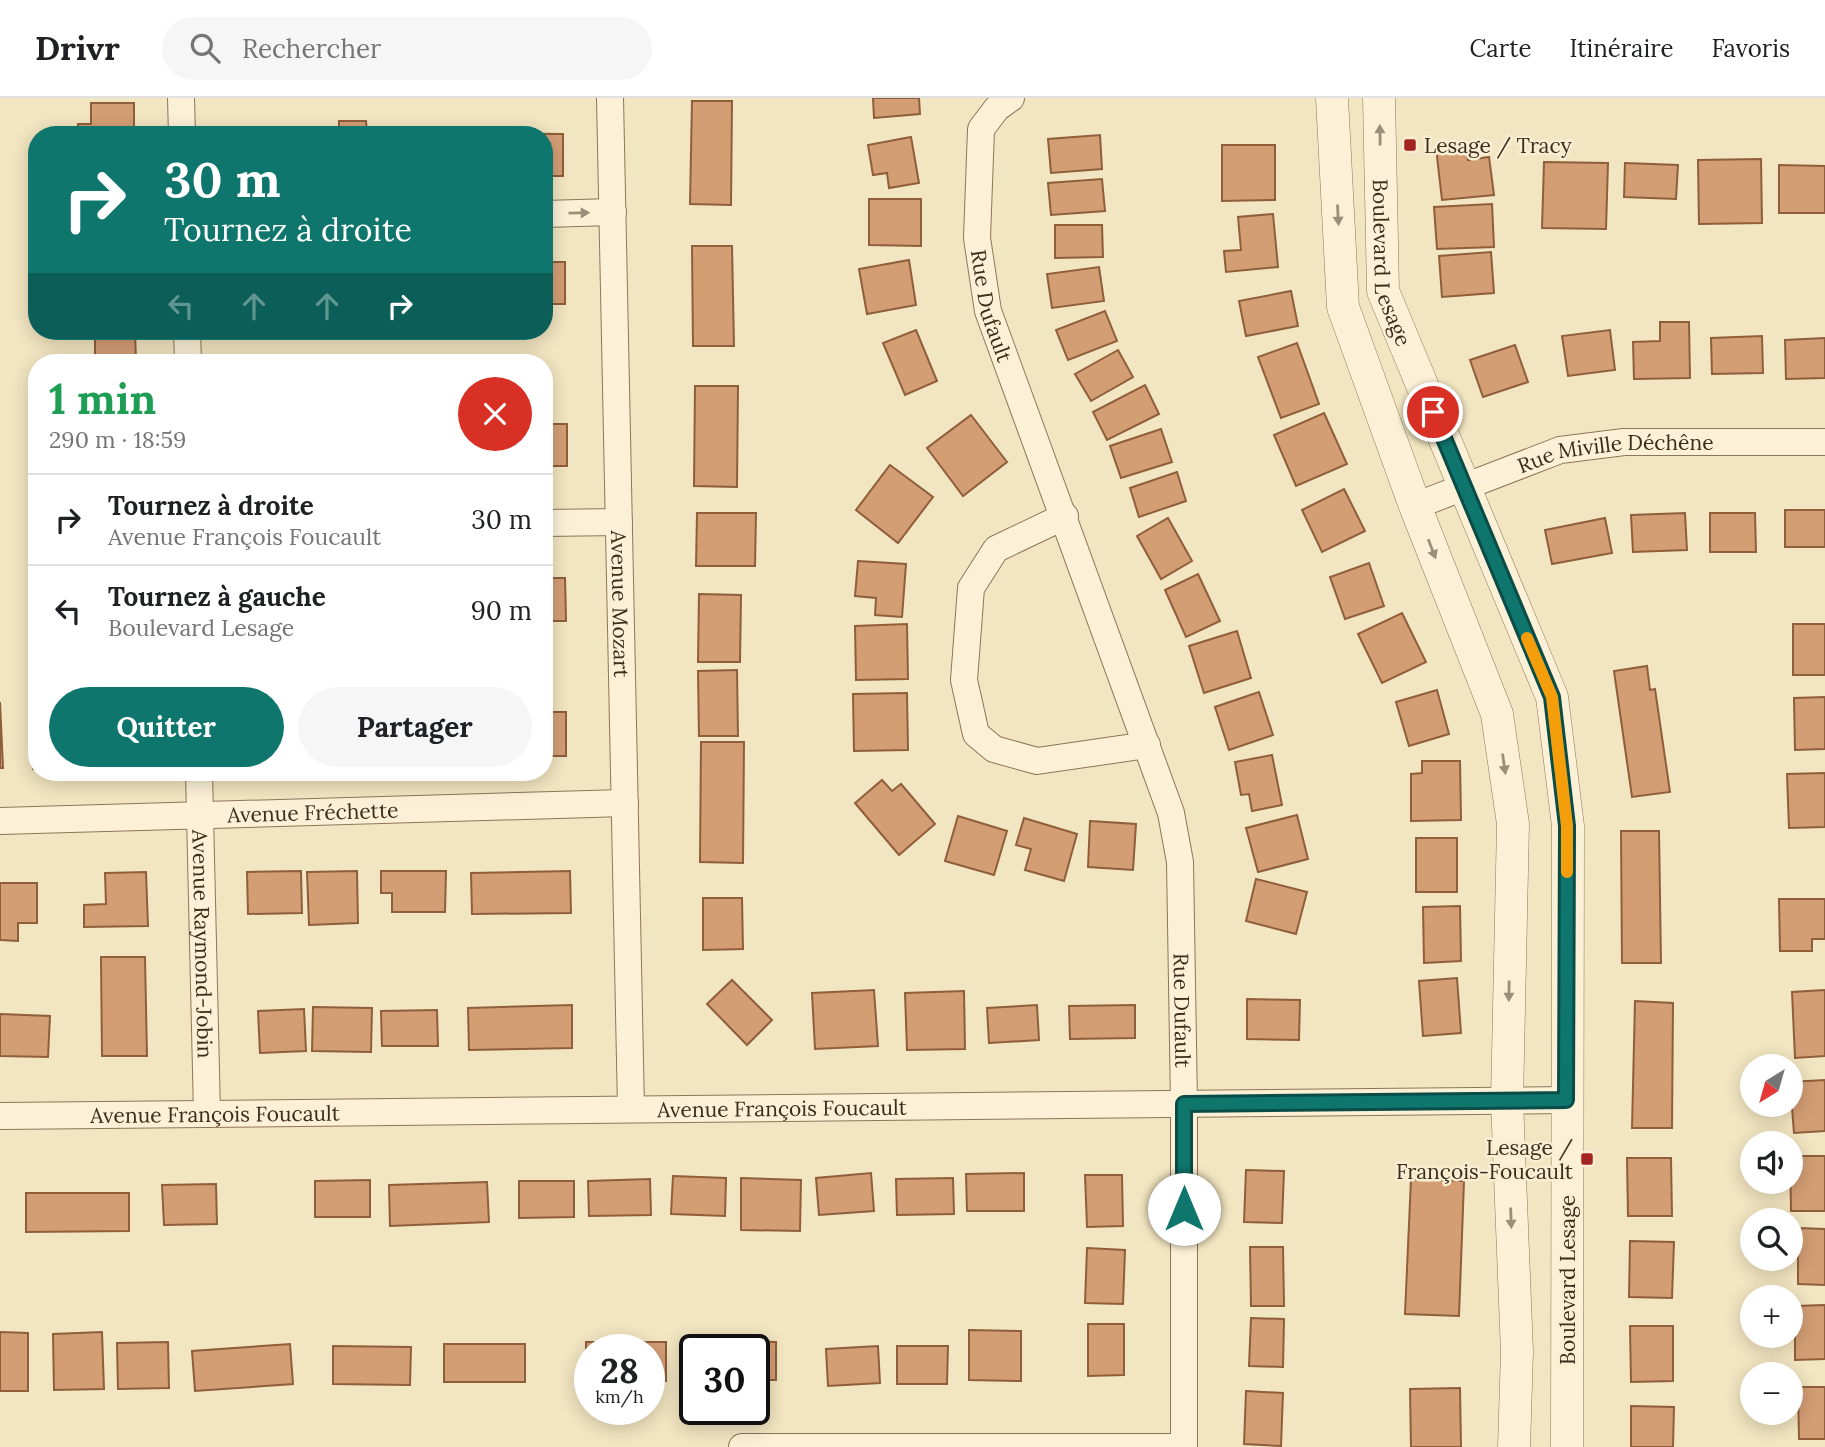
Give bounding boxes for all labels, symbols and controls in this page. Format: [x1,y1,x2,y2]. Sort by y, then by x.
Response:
search box [162,17,652,80]
text: Drivr [35,27,120,69]
icon: search [186,29,224,67]
text: Rechercher [242,32,381,65]
text: Carte [1470,33,1532,64]
text: Itinéraire [1570,33,1673,64]
text: Favoris [1711,33,1790,64]
one-way arrow [1374,124,1386,146]
place label: Lesage / Tracy [1424,132,1572,159]
marker: Lesage / Tracy [1402,137,1418,153]
text: 30 m [164,148,281,210]
icon: right [49,154,140,245]
street label: Boulevard Lesage [1367,179,1418,350]
one-way arrow [1333,204,1344,226]
one-way arrow [568,207,590,219]
text: Tournez à droite [164,209,412,250]
street label: Rue Dufault [965,248,1019,366]
icon: left [162,287,200,325]
icon: ahead [235,287,273,325]
icon: ahead [308,287,346,325]
icon: right [381,287,419,325]
text: 1 min [49,372,156,426]
button: close [458,377,532,451]
pin [1403,382,1463,442]
icon: arrive [1414,393,1452,431]
text: 290 m · 18:59 [49,425,186,454]
street label: Rue Miville Déchêne [1513,429,1714,479]
text: Tournez à droite [108,489,314,522]
icon: right [49,501,87,539]
text: 30 m [471,503,532,536]
text: Avenue François Foucault [108,522,381,551]
street label: Avenue Mozart [605,529,636,679]
one-way arrow [1427,539,1438,560]
text: Tournez à gauche [108,580,326,613]
icon: left [49,592,87,630]
text: 90 m [471,594,532,627]
text: Boulevard Lesage [108,613,294,642]
button: Quitter [49,687,284,767]
button: Partager [298,687,532,767]
one-way arrow [1499,753,1510,775]
street label: Avenue Fréchette [226,796,399,828]
street label: Avenue Raymond-Jobin [187,828,219,1059]
street label: Rue Dufault [1168,953,1197,1069]
one-way arrow [1503,980,1515,1002]
north arrow [1740,1054,1802,1116]
map controls [1740,1054,1803,1425]
street label: Avenue François Foucault [656,1093,908,1123]
street label: Avenue François Foucault [89,1099,341,1129]
button: sound [1740,1131,1803,1194]
place label: Lesage / François-Foucault [1396,1134,1574,1185]
marker: Lesage / François-Foucault [1579,1151,1595,1167]
position arrow [1147,1172,1221,1246]
street label: Boulevard Lesage [1554,1195,1581,1365]
one-way arrow [1506,1207,1517,1229]
button: search [1740,1208,1803,1271]
button: + [1740,1285,1803,1348]
speed limit sign: 30 [679,1334,770,1425]
text: 28 [600,1348,639,1393]
button: − [1740,1362,1803,1425]
text: km/h [595,1385,644,1408]

